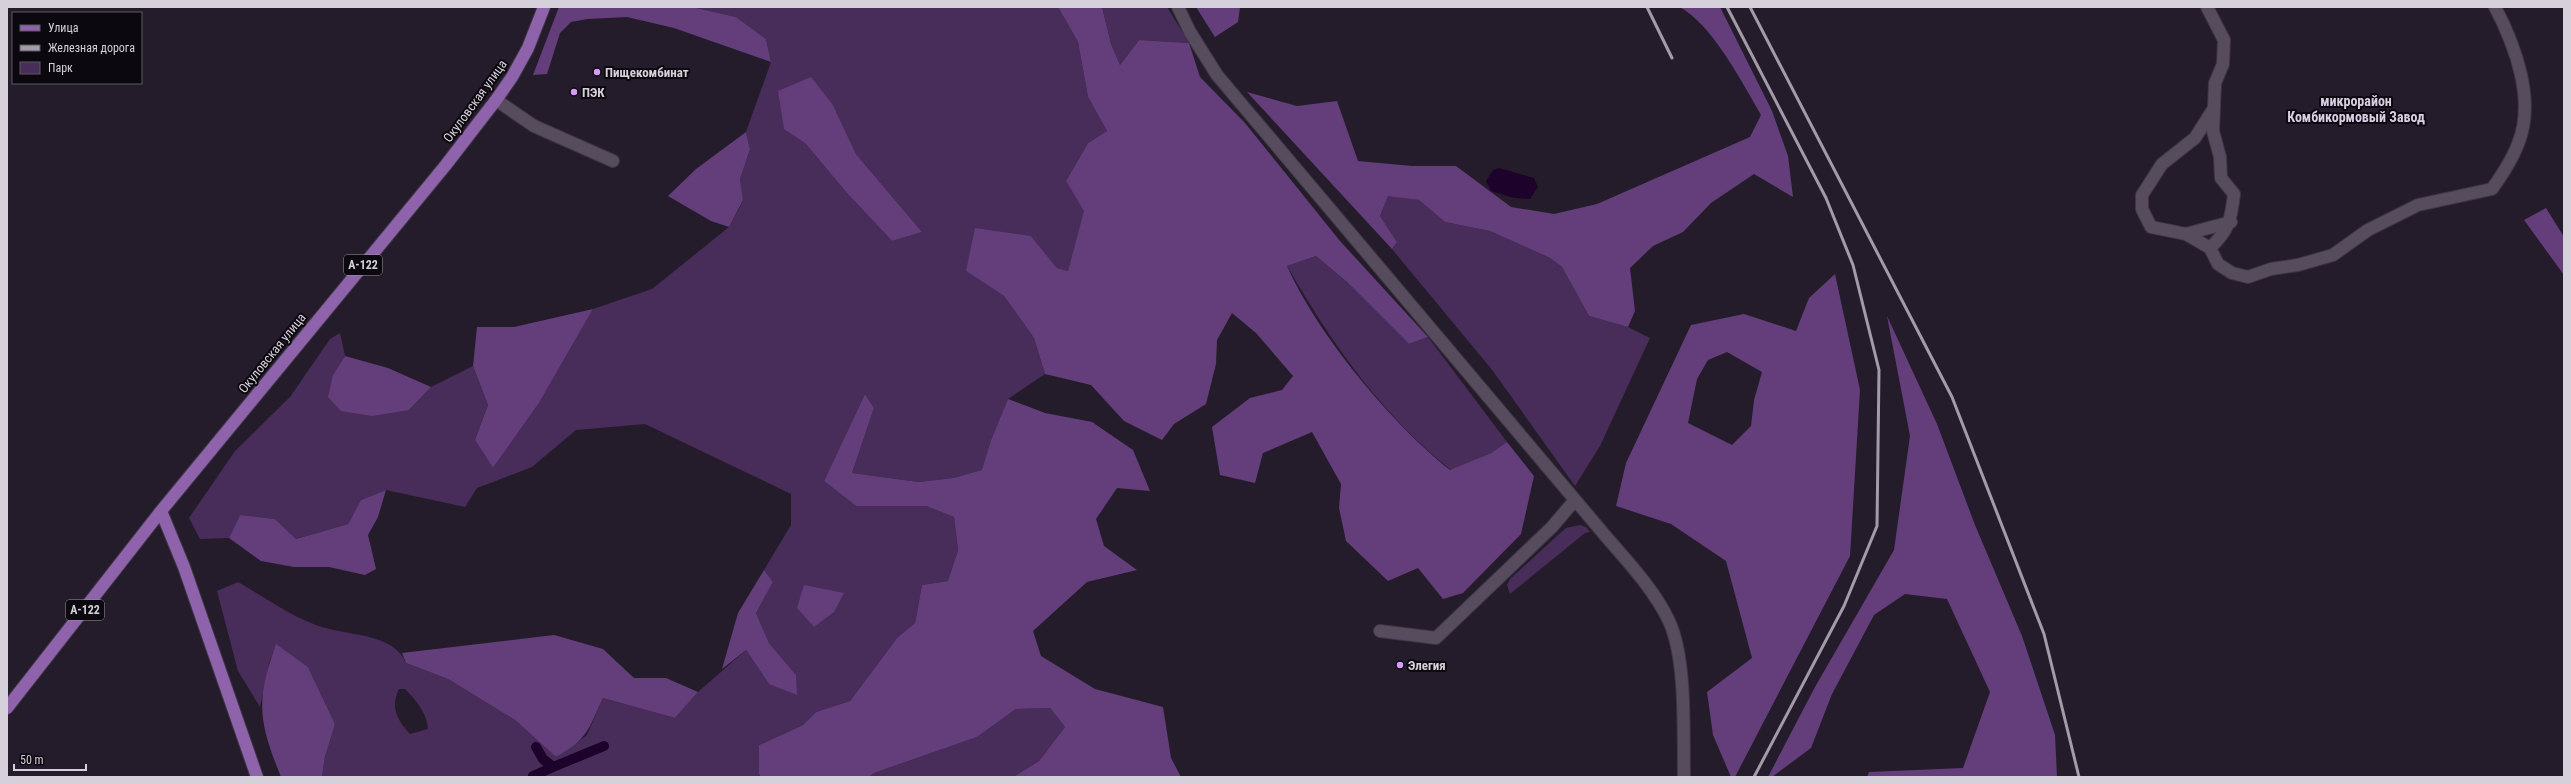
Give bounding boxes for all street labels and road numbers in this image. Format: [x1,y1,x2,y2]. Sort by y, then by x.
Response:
street label: Окуловская улица [440,57,510,145]
road number: А-122 [344,255,382,275]
street label: Окуловская улица [235,310,309,396]
road number: А-122 [66,600,104,620]

